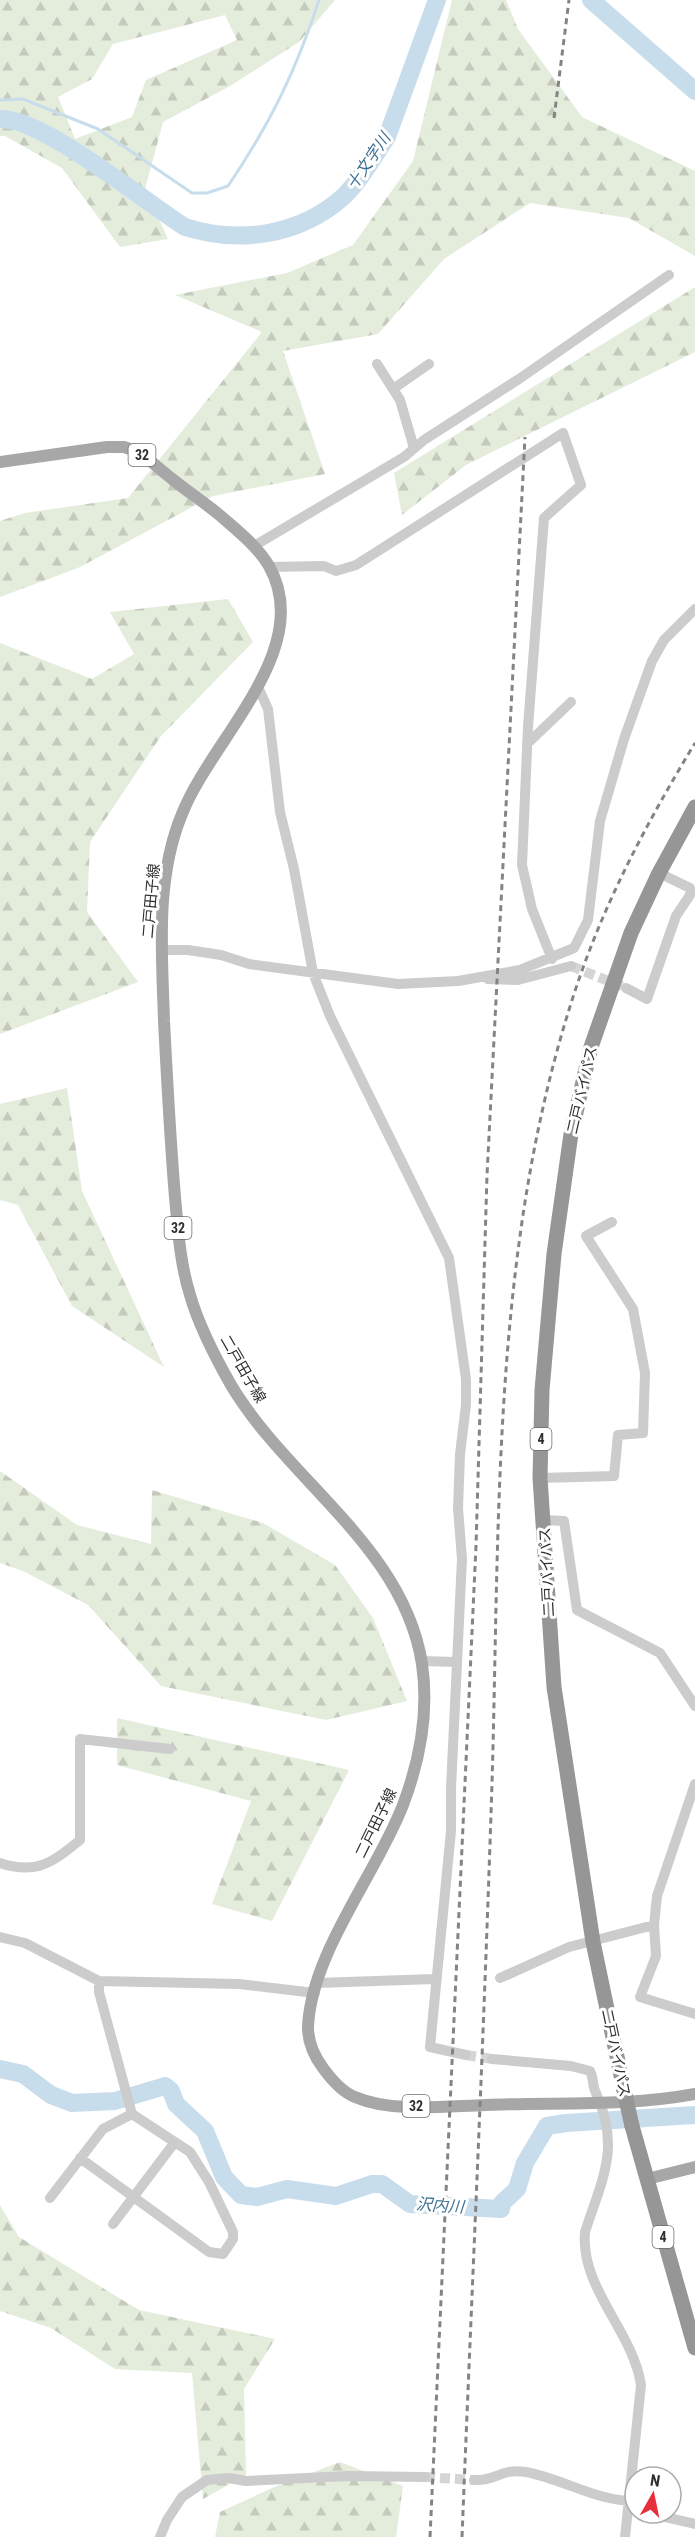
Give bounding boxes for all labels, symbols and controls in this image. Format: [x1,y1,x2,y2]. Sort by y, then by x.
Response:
water label: 十文字川 [343,128,395,193]
road number: 32 [128,444,156,466]
street label: 二戸田子線 [139,863,163,939]
street label: 二戸バイパス [563,1044,601,1136]
road number: 32 [164,1217,192,1239]
street label: 二戸田子線 [216,1332,270,1406]
road number: 4 [530,1428,552,1450]
street label: 二戸バイパス [536,1527,558,1617]
street label: 二戸田子線 [351,1785,401,1861]
street label: 二戸バイパス [598,2007,634,2099]
road number: 32 [402,2095,430,2117]
water label: 沢内川 [415,2194,467,2217]
road number: 4 [652,2226,674,2248]
north arrow [623,2465,683,2525]
text: N [649,2471,662,2491]

